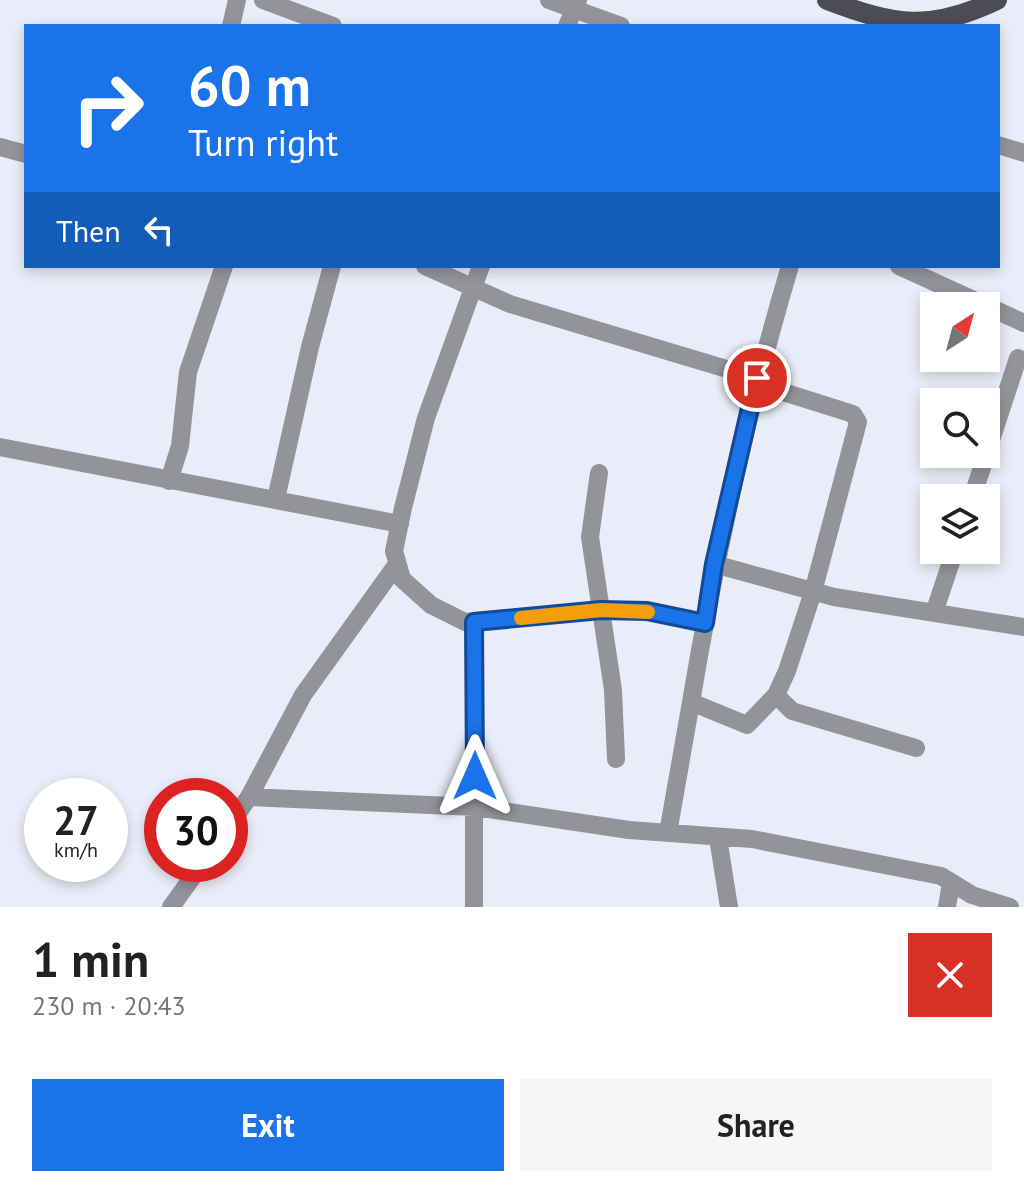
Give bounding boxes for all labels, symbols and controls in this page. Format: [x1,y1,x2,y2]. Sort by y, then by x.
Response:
text: 60 m [188,49,311,121]
icon: right [56,56,160,160]
text: Turn right [188,119,338,166]
icon: left [137,208,181,252]
text: Then [56,211,121,250]
north arrow [920,292,1000,372]
map controls [920,292,1000,564]
pin [723,344,791,412]
icon: arrive [735,356,779,400]
button: search [920,388,1000,468]
button: layers [920,484,1000,564]
position arrow [433,734,517,818]
speed limit sign: 30 [144,778,248,882]
text: 27 [53,794,99,846]
text: km/h [54,837,98,863]
text: 1 min [32,928,149,990]
button: close [908,933,992,1017]
text: 230 m · 20:43 [32,989,186,1022]
button: Exit [32,1079,504,1171]
button: Share [520,1079,992,1171]

